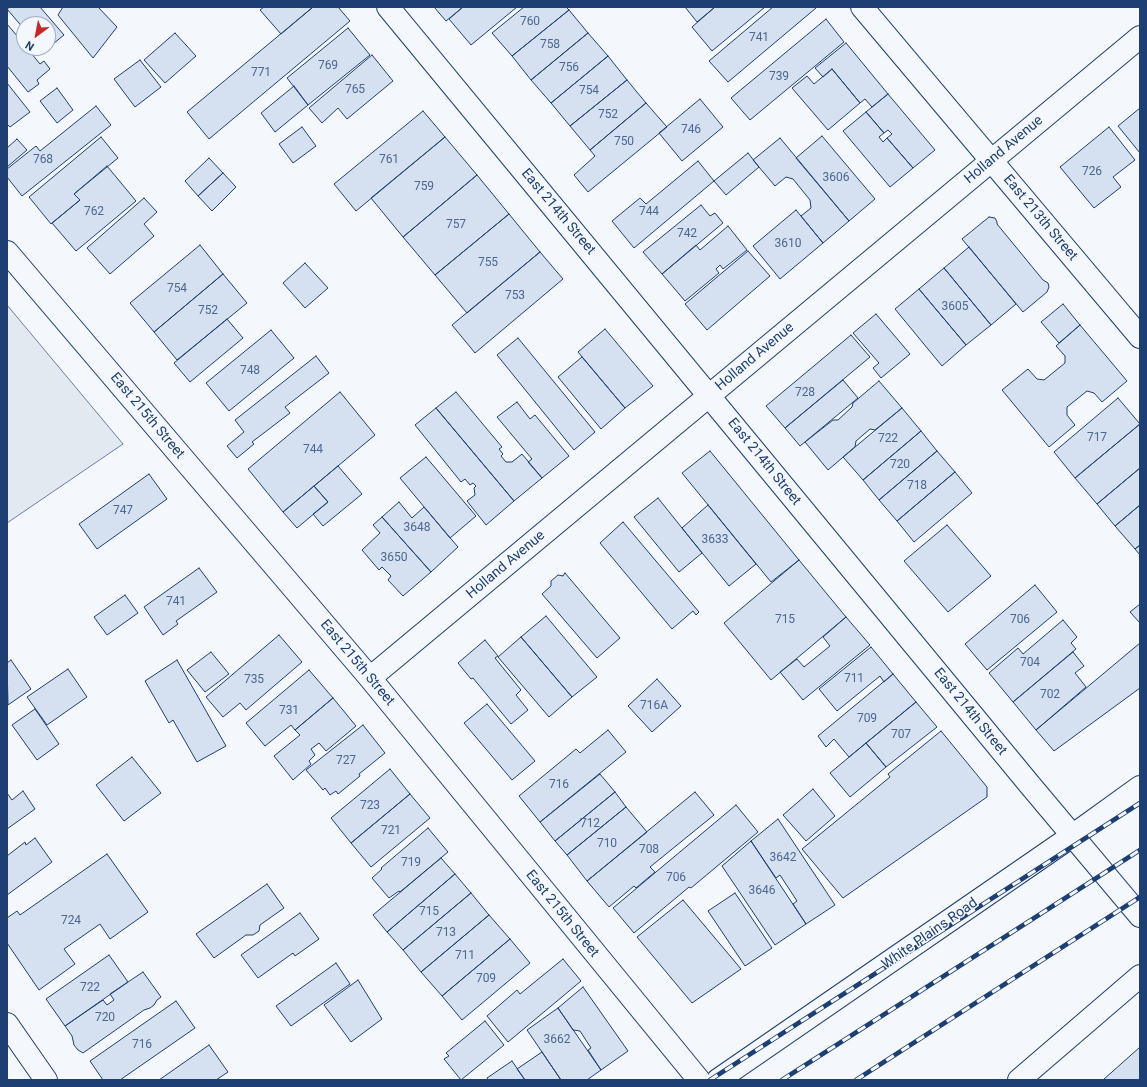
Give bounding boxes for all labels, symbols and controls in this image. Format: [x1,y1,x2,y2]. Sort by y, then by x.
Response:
house number: 760 [520,15,540,29]
north arrow [16,16,56,56]
house number: 741 [749,31,769,45]
text: N [23,38,37,53]
house number: 758 [540,38,560,52]
house number: 769 [318,59,338,73]
house number: 756 [559,61,579,75]
house number: 771 [251,66,271,80]
house number: 739 [769,70,789,84]
house number: 765 [345,83,365,97]
house number: 754 [579,84,599,98]
house number: 752 [598,108,618,122]
street label: Holland Avenue [961,112,1047,188]
house number: 746 [681,123,701,137]
house number: 750 [614,135,634,149]
house number: 768 [33,153,53,167]
house number: 761 [379,153,399,167]
house number: 726 [1082,165,1102,179]
street label: East 214th Street [517,166,599,258]
house number: 3606 [823,171,849,185]
street label: East 213th Street [999,172,1081,264]
house number: 759 [414,180,434,194]
house number: 762 [84,205,104,219]
house number: 744 [639,205,659,219]
house number: 757 [446,218,466,232]
house number: 742 [677,227,697,241]
house number: 3610 [775,237,801,251]
house number: 755 [478,256,498,270]
house number: 754 [167,282,187,296]
house number: 753 [505,289,525,303]
house number: 3605 [942,300,968,314]
house number: 752 [198,304,218,318]
street label: Holland Avenue [712,319,798,395]
house number: 748 [240,364,260,378]
street label: East 215th Street [106,370,188,462]
house number: 728 [795,386,815,400]
street label: East 214th Street [724,415,804,509]
house number: 717 [1087,431,1107,445]
house number: 722 [878,432,898,446]
house number: 744 [303,443,323,457]
house number: 720 [890,458,910,472]
house number: 718 [907,479,927,493]
house number: 747 [113,504,133,518]
house number: 3648 [404,521,430,535]
street label: Holland Avenue [463,527,549,603]
house number: 3633 [702,533,728,547]
house number: 3650 [381,551,407,565]
house number: 741 [166,595,186,609]
house number: 715 [775,613,795,627]
house number: 706 [1010,613,1030,627]
street label: East 215th Street [316,617,398,709]
house number: 704 [1020,656,1040,670]
street label: East 214th Street [930,665,1010,759]
house number: 711 [844,672,864,686]
house number: 735 [244,673,264,687]
house number: 702 [1040,688,1060,702]
house number: 716A [640,699,668,713]
house number: 731 [279,704,299,718]
house number: 709 [857,712,877,726]
house number: 707 [891,728,911,742]
house number: 727 [336,754,356,768]
house number: 716 [549,778,569,792]
house number: 723 [360,799,380,813]
house number: 712 [580,817,600,831]
house number: 721 [381,824,401,838]
house number: 710 [597,837,617,851]
house number: 708 [639,843,659,857]
house number: 3642 [770,851,796,865]
house number: 719 [401,856,421,870]
street label: East 215th Street [522,867,602,961]
house number: 706 [666,871,686,885]
house number: 3646 [749,884,775,898]
street label: White Plains Road [879,895,981,973]
house number: 715 [419,905,439,919]
house number: 724 [61,914,81,928]
house number: 713 [436,926,456,940]
house number: 711 [455,949,475,963]
house number: 709 [476,972,496,986]
house number: 722 [80,981,100,995]
house number: 720 [95,1011,115,1025]
house number: 3662 [544,1033,570,1047]
house number: 716 [132,1038,152,1052]

